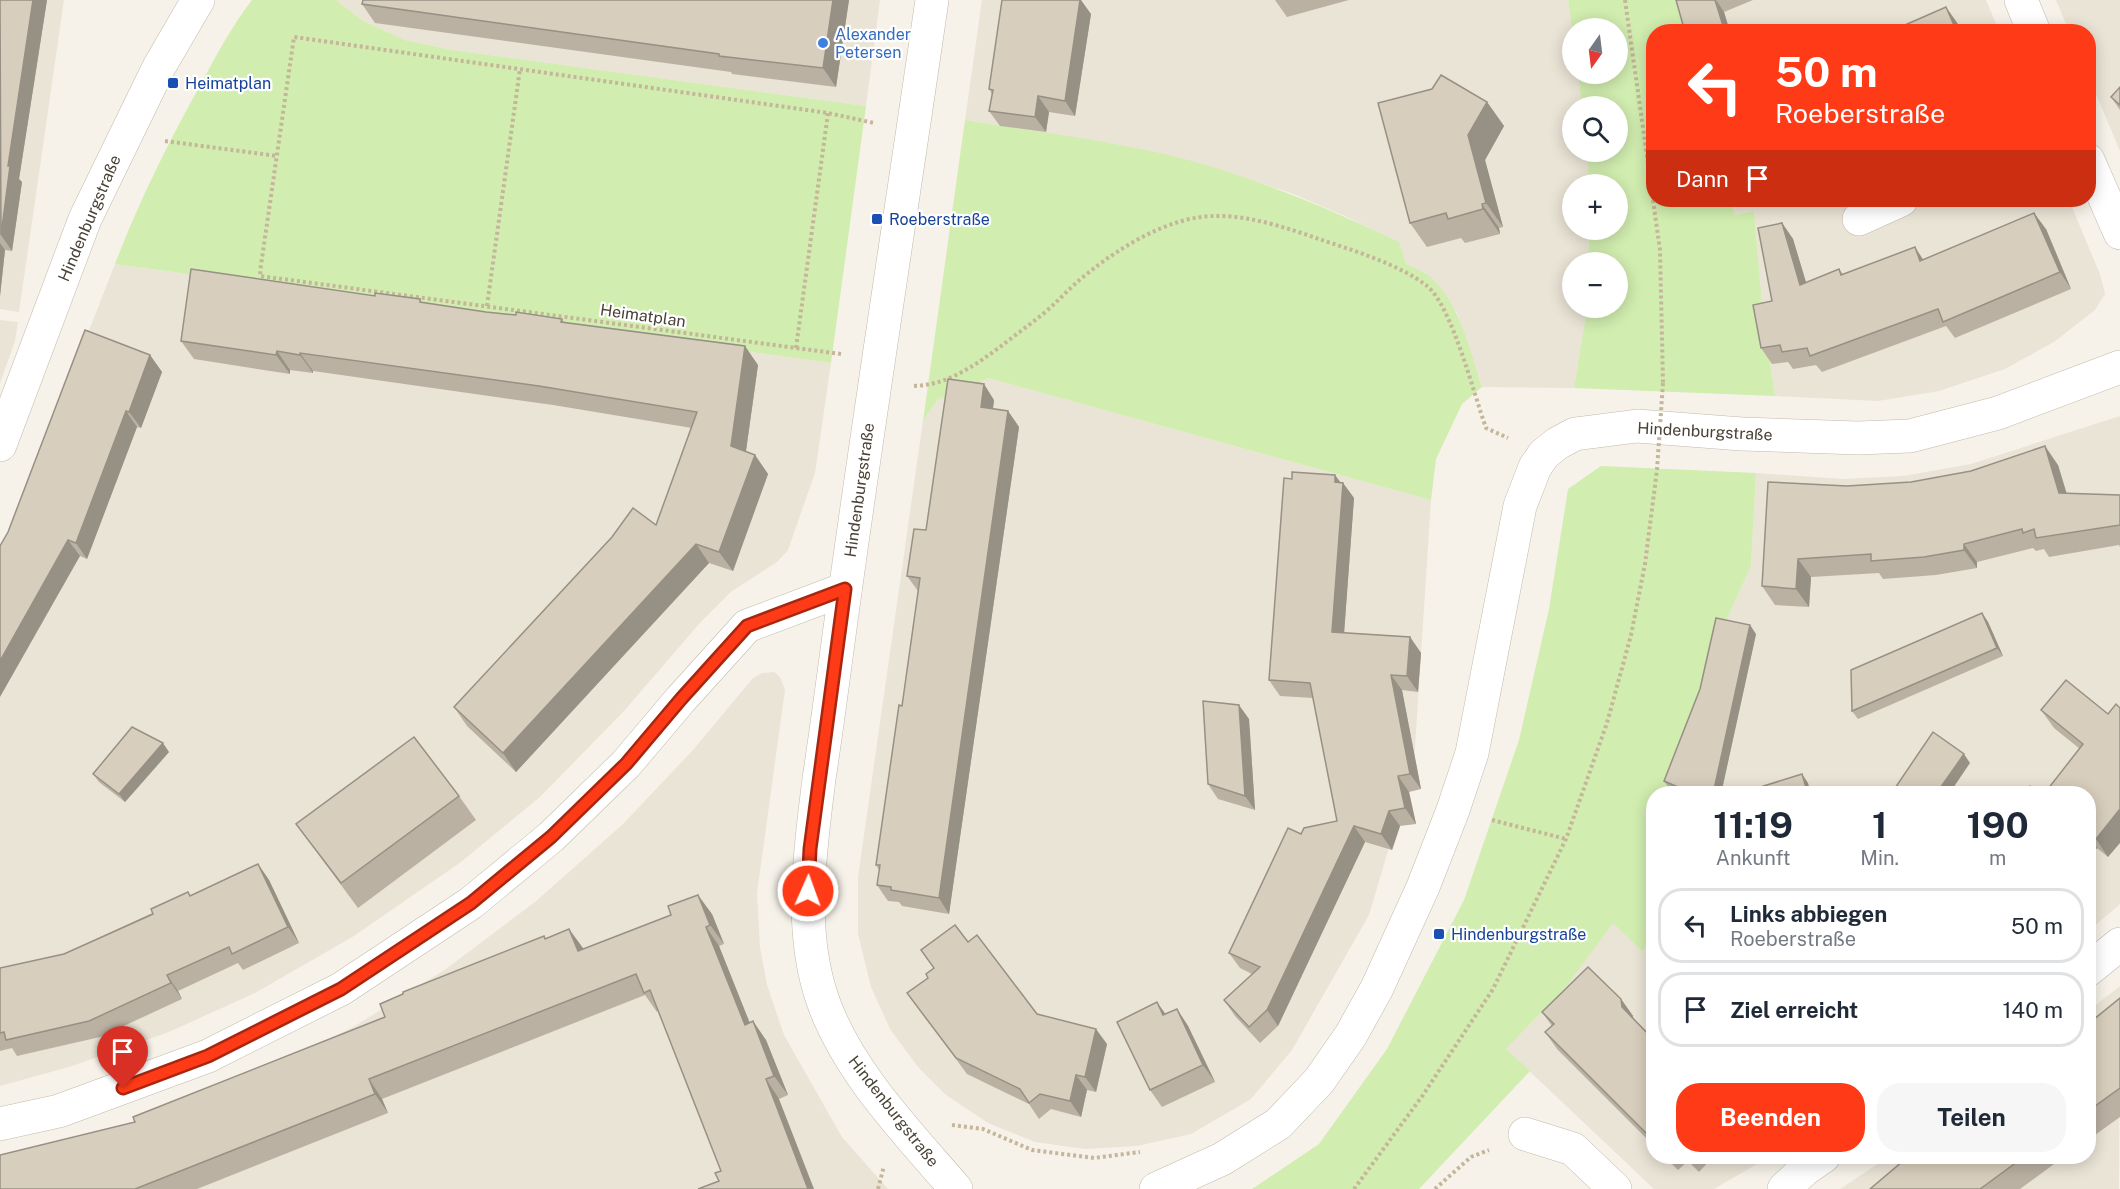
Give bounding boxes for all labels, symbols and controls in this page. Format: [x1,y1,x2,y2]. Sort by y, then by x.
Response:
north arrow [1562,18,1628,84]
map controls [1562,18,1628,318]
place label: Alexander Petersen [835,25,911,62]
marker: Alexander Petersen [816,36,830,50]
text: 50 m [1775,47,1878,96]
icon: left [1676,48,1754,126]
place label: Heimatplan [185,74,271,93]
marker: Heimatplan [166,76,180,90]
button: search [1562,96,1628,162]
text: Roeberstraße [1775,97,1945,129]
street label: Hindenburgstraße [54,152,125,284]
icon: arrive [1741,162,1774,195]
text: Dann [1676,166,1729,192]
button: + [1562,174,1628,240]
place label: Roeberstraße [889,210,990,229]
marker: Roeberstraße [870,212,884,226]
button: − [1562,252,1628,318]
street label: Heimatplan [599,300,687,331]
street label: Hindenburgstraße [1637,418,1773,445]
street label: Hindenburgstraße [841,422,878,558]
text: 11:19 [1713,804,1793,846]
text: 1 [1872,804,1887,846]
text: 190 [1966,804,2029,846]
text: Ankunft [1716,846,1791,870]
text: Min. [1860,846,1899,870]
text: m [1989,846,2006,870]
position arrow [776,859,840,923]
text: Links abbiegen [1730,901,1887,927]
icon: left [1679,909,1712,942]
text: 50 m [2011,913,2063,939]
place label: Hindenburgstraße [1451,925,1586,944]
marker: Hindenburgstraße [1432,927,1446,941]
text: Roeberstraße [1730,927,1856,951]
icon: arrive [1679,993,1712,1026]
text: Ziel erreicht [1730,997,1858,1023]
text: 140 m [2002,997,2063,1023]
pin [97,1026,148,1088]
icon: arrive [106,1035,139,1068]
street label: Hindenburgstraße [844,1052,943,1171]
button: Beenden [1676,1083,1865,1152]
button: Teilen [1877,1083,2066,1152]

